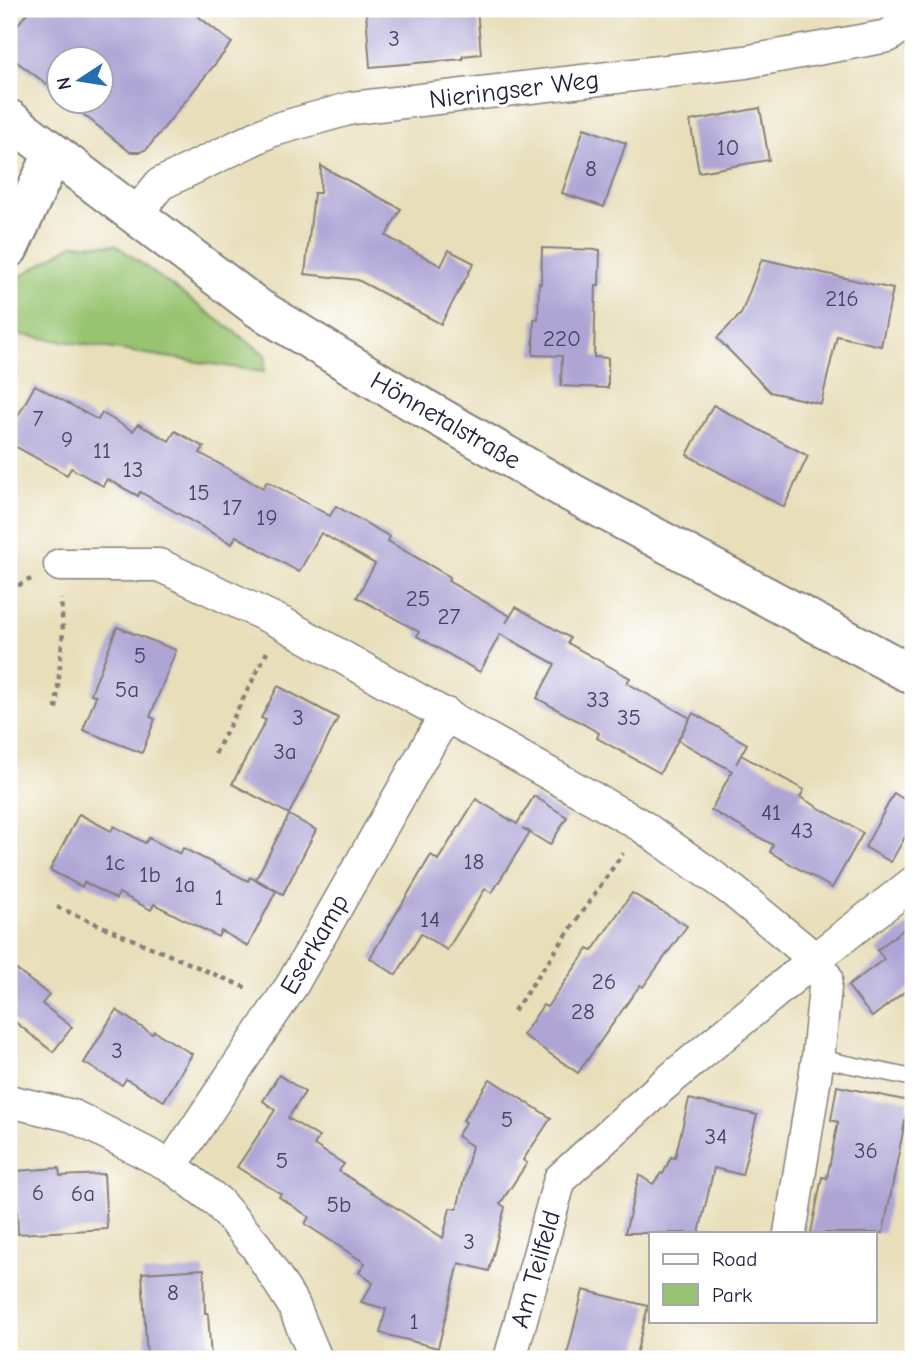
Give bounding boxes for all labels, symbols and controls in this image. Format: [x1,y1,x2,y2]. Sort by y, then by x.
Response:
house number: 3 [388,25,400,52]
north arrow [46,46,116,116]
street label: Nieringser Weg [428,65,601,115]
text: N [52,75,76,92]
house number: 10 [716,134,740,161]
house number: 8 [585,155,597,182]
house number: 216 [825,285,859,312]
house number: 220 [543,325,581,352]
street label: Hönnetalstraße [365,366,526,476]
house number: 7 [33,405,44,432]
house number: 9 [61,426,73,453]
house number: 11 [93,437,111,464]
house number: 13 [123,456,143,483]
house number: 15 [188,479,210,506]
house number: 17 [222,494,242,521]
house number: 19 [256,504,278,531]
house number: 25 [406,585,430,612]
house number: 27 [438,603,461,630]
house number: 5 [134,642,146,669]
house number: 5a [115,676,139,703]
house number: 33 [586,686,610,713]
house number: 3 [292,704,304,731]
house number: 35 [617,704,641,731]
house number: 3a [273,738,297,765]
house number: 41 [761,799,781,826]
house number: 43 [791,817,813,844]
house number: 18 [464,848,484,875]
house number: 1c [105,849,125,876]
house number: 1b [139,861,161,888]
house number: 1a [175,871,195,898]
house number: 1 [214,884,224,911]
street label: Eserkamp [274,889,355,1000]
house number: 14 [420,906,440,933]
house number: 26 [592,968,616,995]
house number: 28 [571,998,595,1025]
house number: 3 [111,1037,123,1064]
house number: 5 [501,1106,513,1133]
house number: 34 [705,1123,727,1150]
house number: 36 [854,1137,878,1164]
house number: 5 [276,1147,288,1174]
house number: 6 [32,1179,44,1206]
house number: 6a [71,1180,95,1207]
house number: 5b [327,1191,351,1218]
street label: Am Teilfeld [505,1207,567,1331]
house number: 3 [463,1228,475,1255]
legend [649,1232,876,1322]
text: Road [712,1247,757,1271]
house number: 8 [167,1279,179,1306]
text: Park [712,1283,752,1307]
house number: 1 [409,1308,419,1335]

